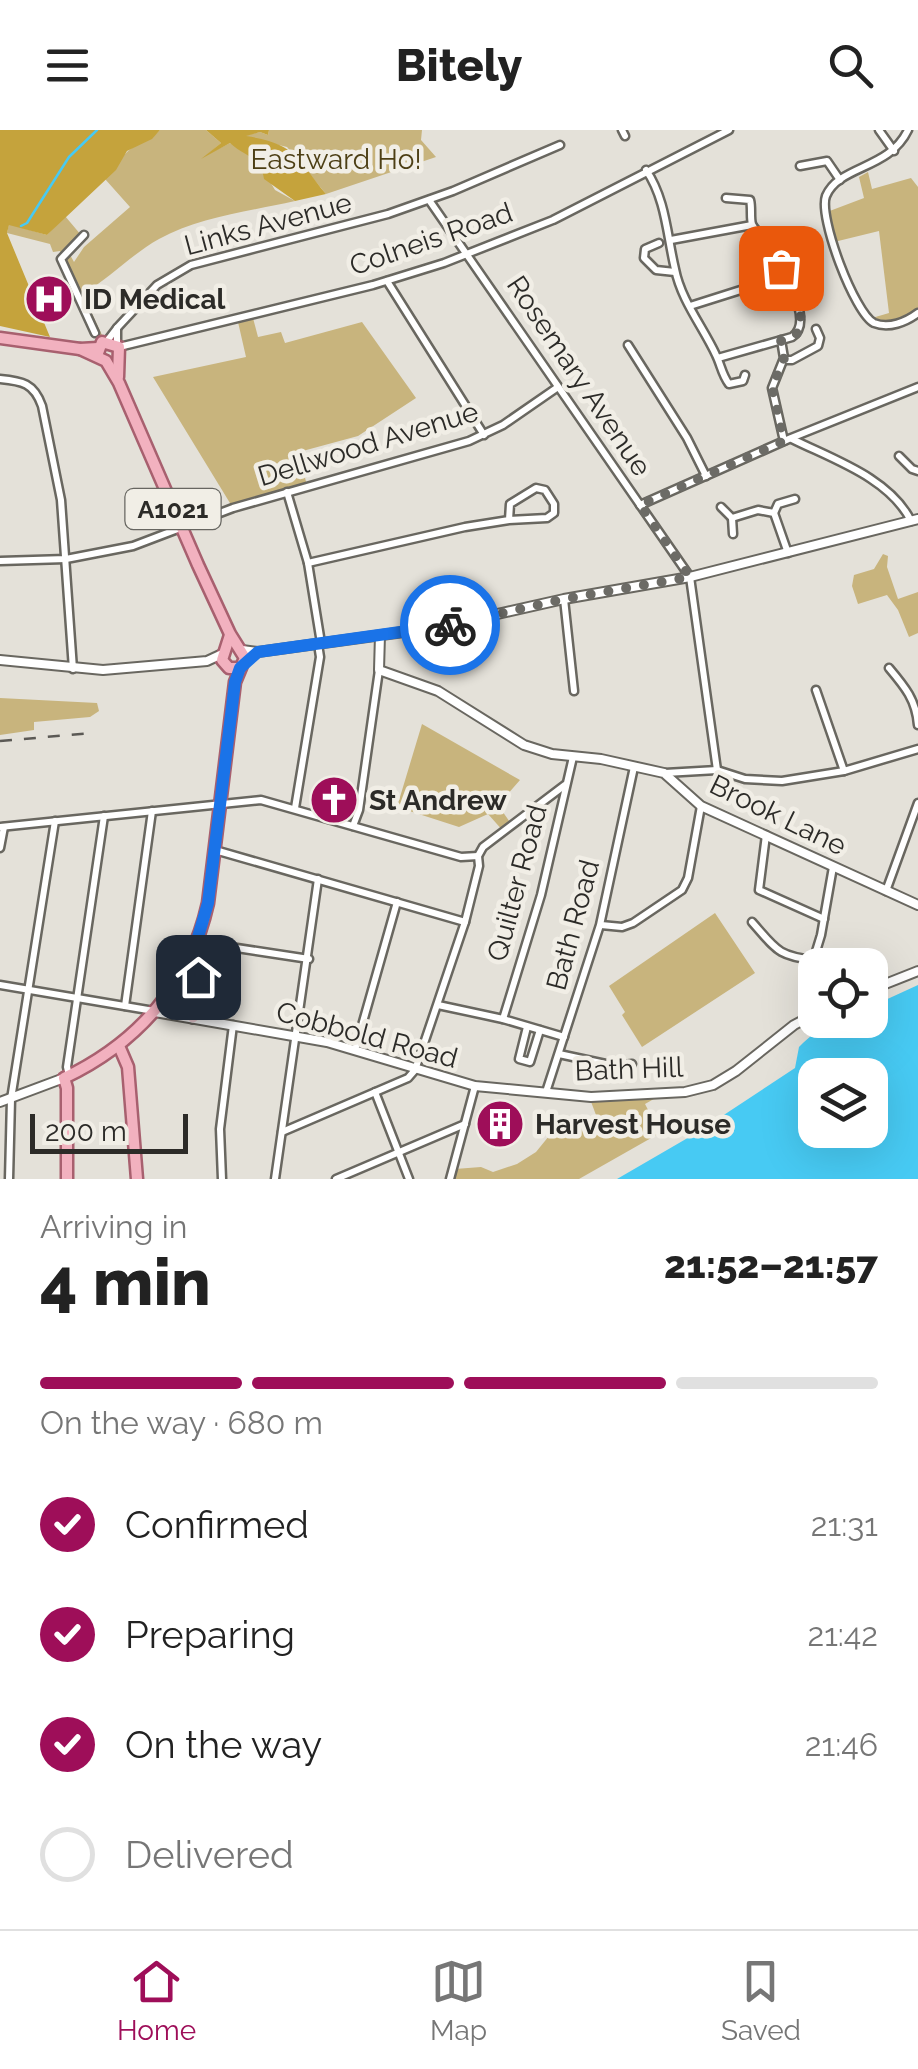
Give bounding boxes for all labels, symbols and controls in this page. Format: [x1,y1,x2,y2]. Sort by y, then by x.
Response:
icon: menu [40,38,95,93]
icon: search [823,38,878,93]
text: Bitely [396,39,522,92]
park label: Eastward Ho! [251,143,421,176]
street label: Links Avenue [181,186,355,262]
street label: Colneis Road [345,196,517,282]
pin [739,226,824,311]
icon: bag [754,241,809,296]
street label: Rosemary Avenue [500,270,658,482]
hospital icon: ID Medical [23,273,75,325]
place label: ID Medical [84,283,226,316]
street label: Dellwood Avenue [254,395,482,493]
road number: A1021 [126,489,220,529]
courier [400,575,500,675]
icon: bike [423,598,478,653]
street label: Brook Lane [704,768,852,862]
church icon: St Andrew [308,774,360,826]
place label: St Andrew [369,784,507,817]
street label: Quilter Road [480,801,554,965]
street label: Bath Road [540,856,606,994]
pin [156,935,241,1020]
map controls [798,948,888,1148]
button: locate [798,948,888,1038]
icon: home [171,950,226,1005]
street label: Cobbold Road [273,995,461,1075]
street label: Bath Hill [574,1051,684,1087]
button: layers [798,1058,888,1148]
building icon: Harvest House [474,1098,526,1150]
place label: Harvest House [535,1108,731,1141]
scale bar [30,1109,188,1154]
text: 200 m [45,1115,127,1148]
text: Arriving in [40,1208,187,1245]
text: 21:52–21:57 [664,1242,878,1287]
text: 4 min [40,1244,211,1320]
text: On the way · 680 m [40,1404,323,1441]
icon: check [40,1497,95,1552]
text: Confirmed [125,1502,309,1547]
text: 21:31 [811,1506,878,1543]
icon: check [40,1607,95,1662]
text: Preparing [125,1612,295,1657]
text: 21:42 [807,1616,878,1653]
icon: check [40,1717,95,1772]
text: On the way [125,1722,322,1767]
text: 21:46 [805,1726,878,1763]
text: Delivered [125,1832,294,1877]
tab: Home [117,1954,196,2047]
tab: Map [430,1954,487,2047]
tab: Saved [721,1954,801,2047]

